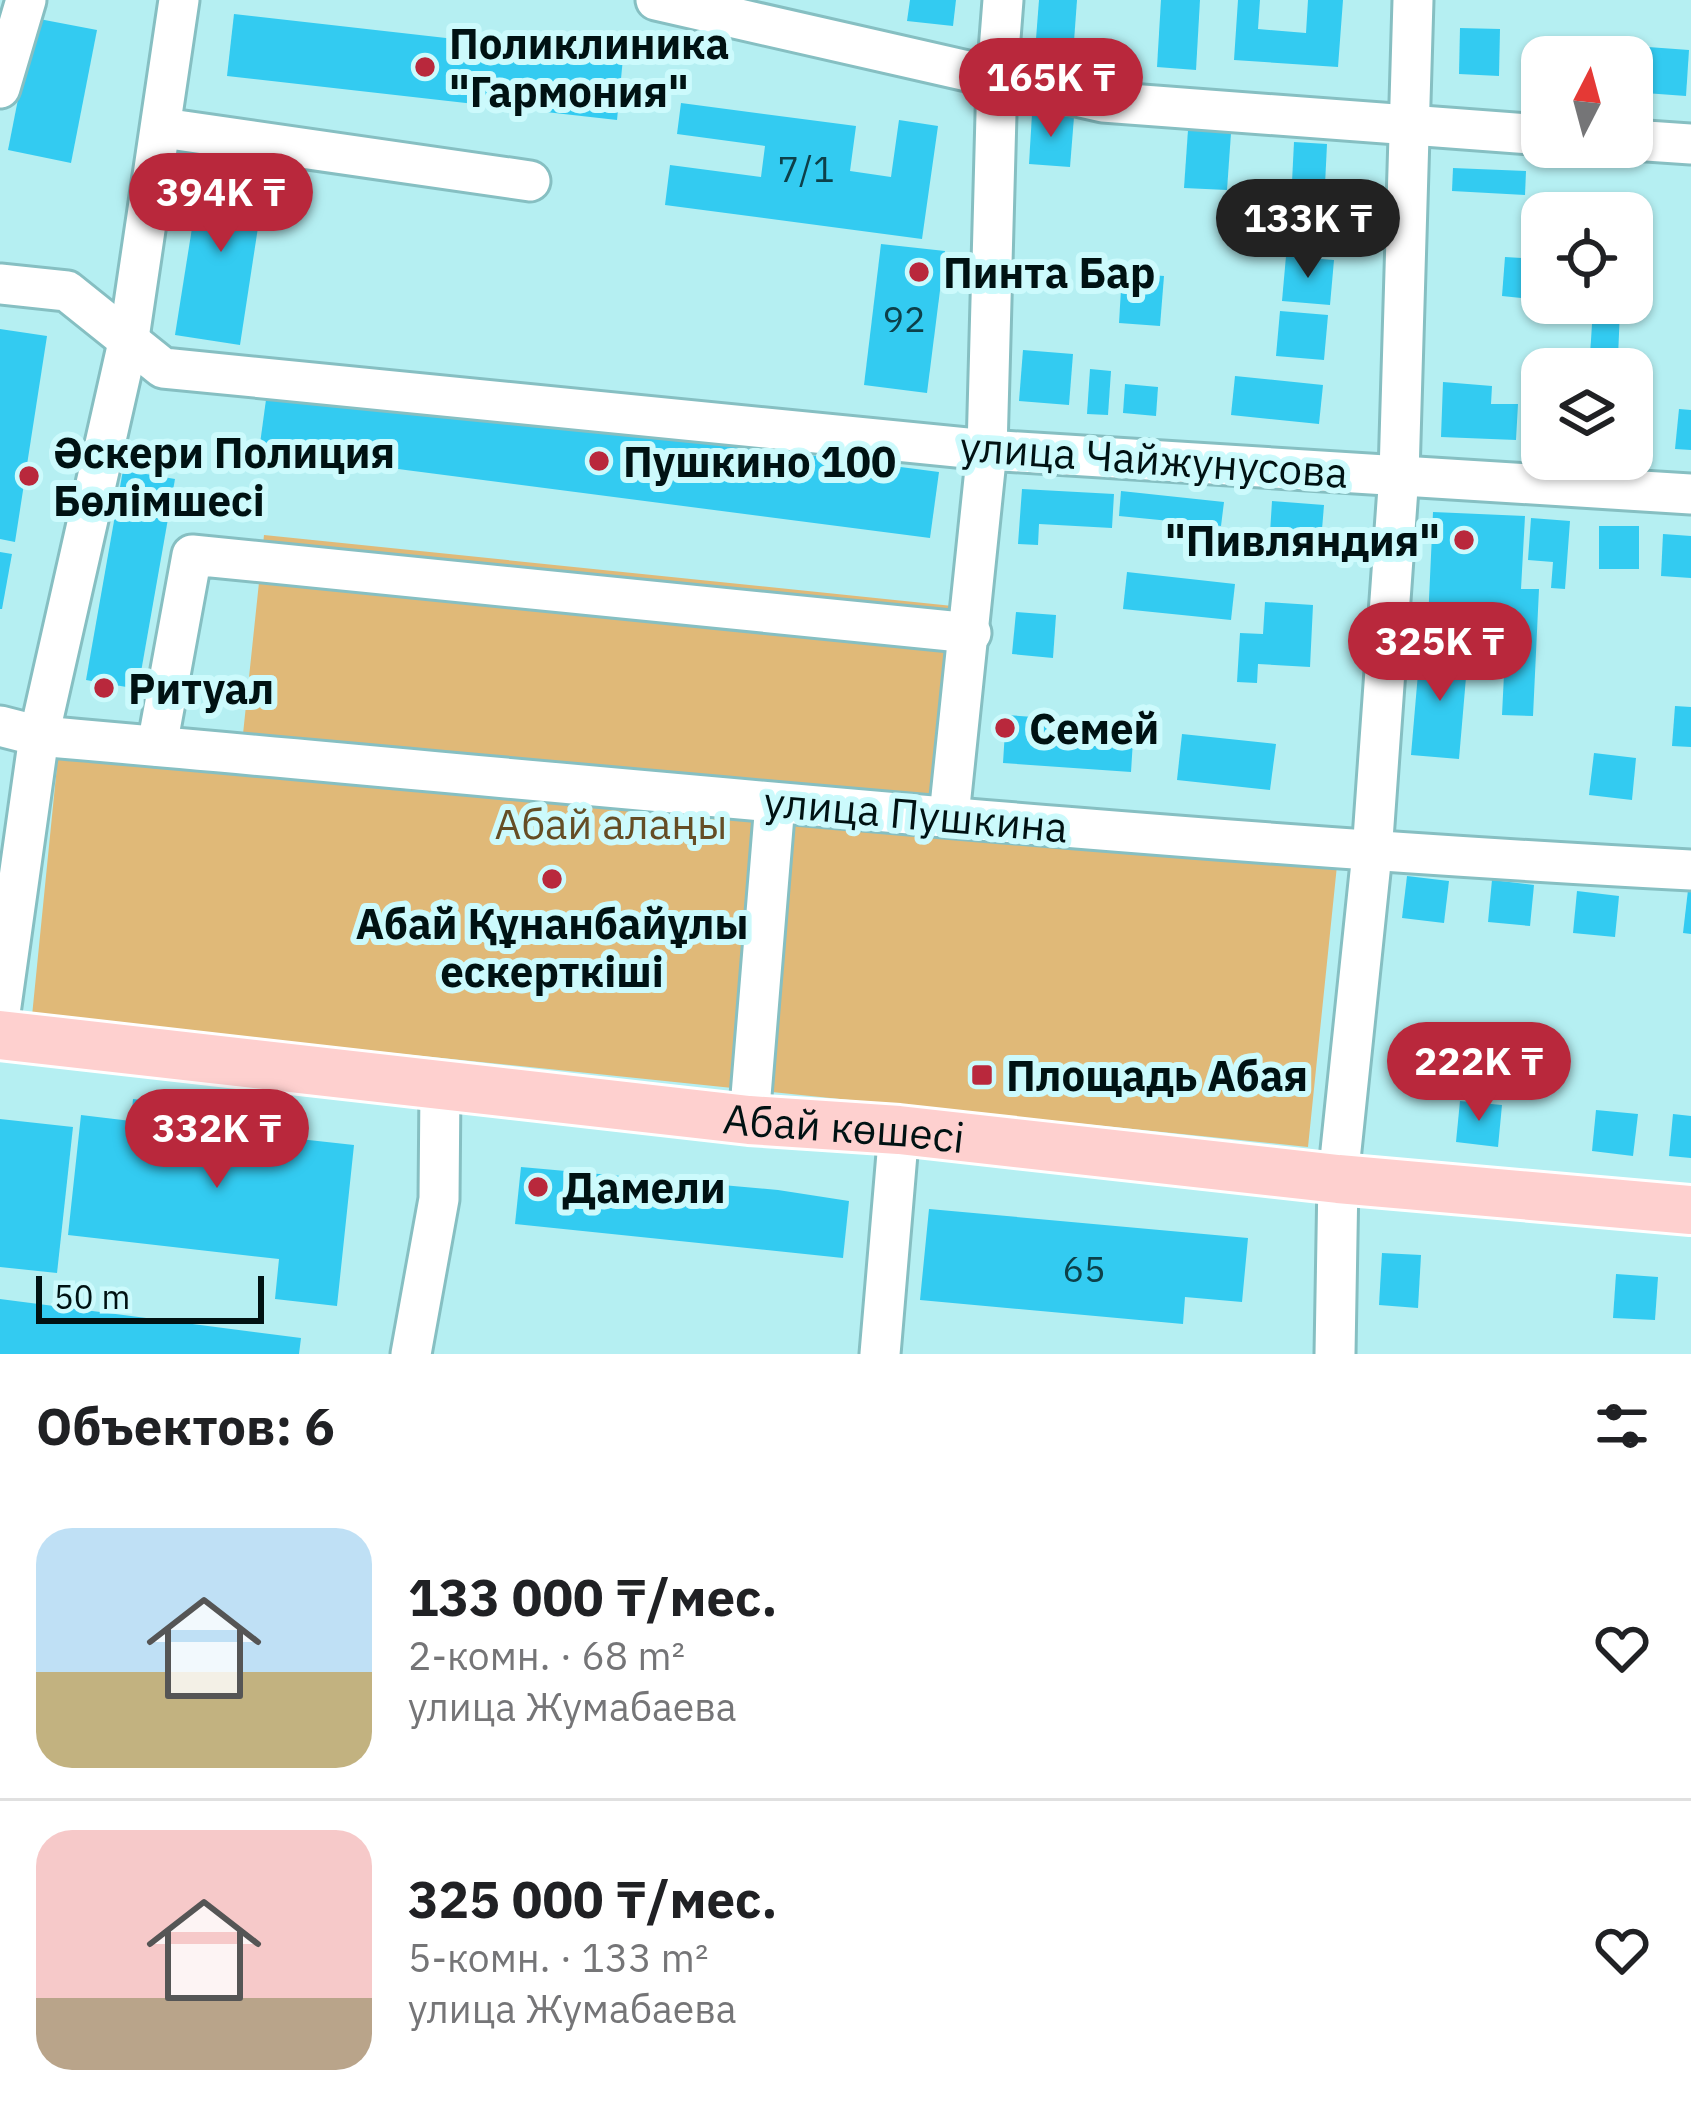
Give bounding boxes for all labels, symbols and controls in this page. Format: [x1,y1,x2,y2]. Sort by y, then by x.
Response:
place label: Поликлиника "Гармония" [449,16,729,119]
north arrow [1521,36,1653,168]
map controls [1521,36,1653,480]
pin: 165K ₸ [953,38,1149,140]
text: 165K ₸ [986,51,1116,102]
marker: Поликлиника "Гармония" [412,54,438,80]
house number: 7/1 [778,145,835,192]
pin: 394K ₸ [123,153,319,255]
text: 394K ₸ [156,166,286,217]
pin: 133K ₸ [1210,179,1406,281]
text: 133K ₸ [1243,192,1373,243]
button: locate [1521,192,1653,324]
place label: Пинта Бар [943,245,1155,300]
marker: Пинта Бар [906,259,932,285]
house number: 92 [882,295,926,342]
button: layers [1521,348,1653,480]
street label: улица Чайжунусова [958,418,1350,500]
place label: Әскери Полиция Бөлімшесі [53,425,395,528]
place label: Пушкино 100 [623,434,896,489]
marker: Пушкино 100 [586,448,612,474]
marker: Әскери Полиция Бөлімшесі [16,463,42,489]
place label: "Пивляндия" [1165,513,1440,568]
marker: "Пивляндия" [1451,527,1477,553]
pin: 325K ₸ [1342,602,1538,704]
text: 325K ₸ [1375,615,1505,666]
place label: Ритуал [128,661,274,716]
marker: Ритуал [91,675,117,701]
place label: Семей [1029,701,1159,756]
marker: Семей [992,715,1018,741]
street label: улица Пушкина [762,773,1070,855]
park label: Абай алаңы [495,796,727,851]
marker: Абай Құнанбайұлы ескерткіші [539,866,565,892]
place label: Абай Құнанбайұлы ескерткіші [356,896,748,999]
pin: 222K ₸ [1381,1022,1577,1124]
text: 222K ₸ [1414,1035,1544,1086]
place label: Площадь Абая [1006,1048,1308,1103]
marker: Площадь Абая [969,1062,995,1088]
pin: 332K ₸ [119,1089,315,1191]
street label: Абай көшесі [720,1090,967,1165]
text: 332K ₸ [152,1102,282,1153]
place label: Дамели [562,1160,726,1215]
marker: Дамели [525,1174,551,1200]
house number: 65 [1062,1245,1106,1292]
scale bar [36,1270,264,1323]
text: 50 m [54,1275,130,1318]
text: Объектов: 6 [36,1393,335,1459]
icon: filters [1589,1393,1655,1459]
text: 133 000 ₸/мес. [408,1564,777,1630]
icon: home [132,1576,276,1720]
icon: heart [1589,1615,1655,1681]
text: 2-комн. · 68 m² [408,1630,685,1681]
text: улица Жумабаева [408,1681,737,1732]
text: 325 000 ₸/мес. [408,1866,777,1932]
icon: home [132,1878,276,2022]
icon: heart [1589,1917,1655,1983]
text: 5-комн. · 133 m² [408,1932,708,1983]
text: улица Жумабаева [408,1983,737,2034]

